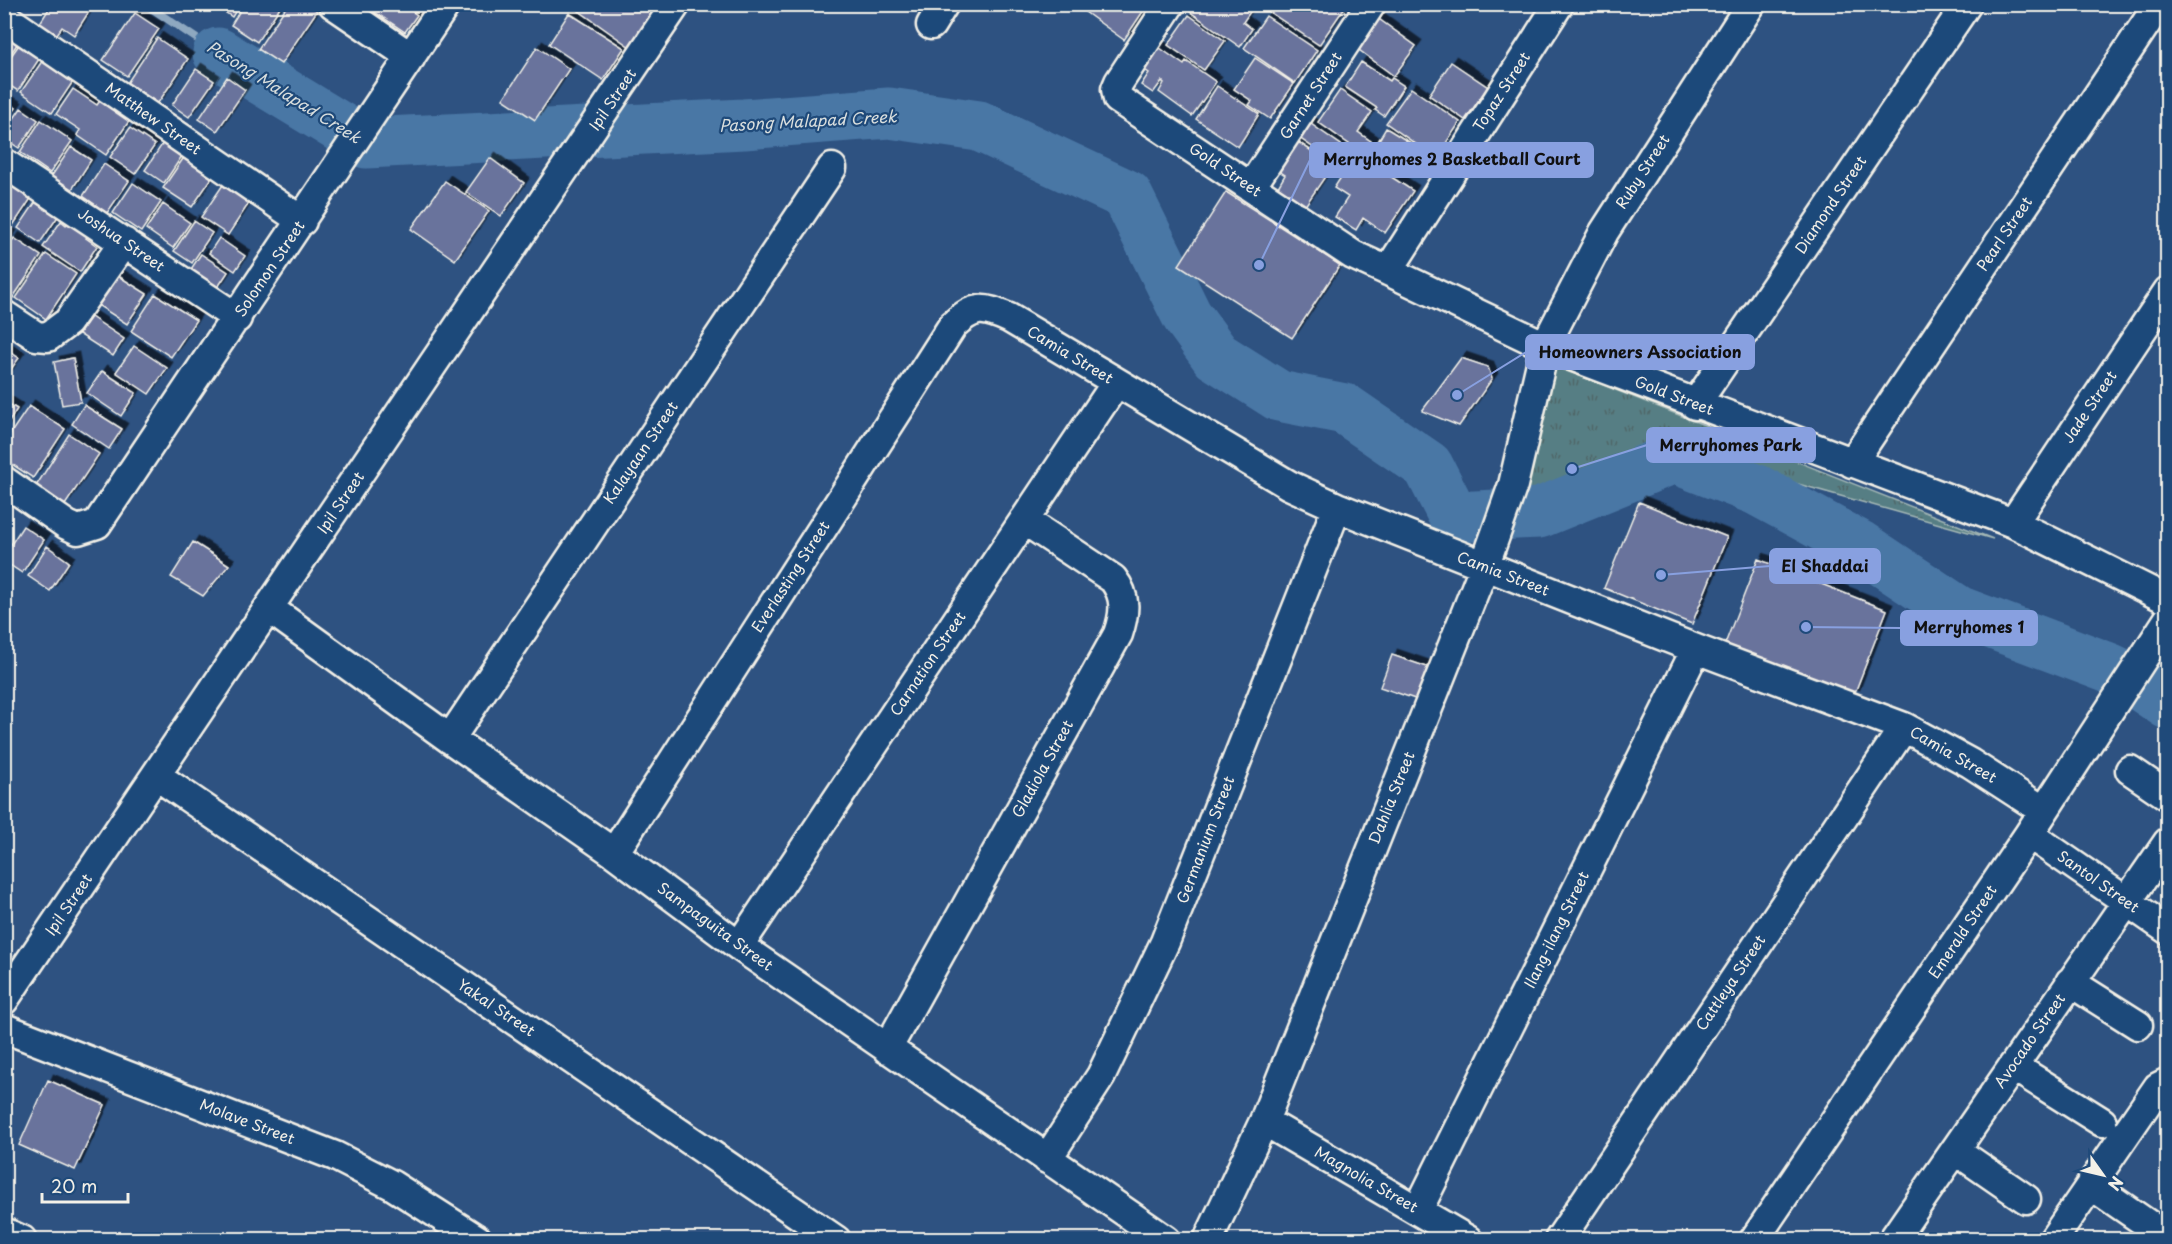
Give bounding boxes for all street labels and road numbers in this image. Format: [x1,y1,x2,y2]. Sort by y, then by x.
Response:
street label: Garnet Street [1273,47,1347,143]
street label: Topaz Street [1466,47,1535,136]
street label: Ipil Street [582,63,641,135]
street label: Matthew Street [101,76,207,160]
street label: Ruby Street [1609,129,1675,213]
street label: Gold Street [1185,136,1267,201]
street label: Diamond Street [1788,150,1871,258]
street label: Pearl Street [1970,191,2037,275]
street label: Joshua Street [74,201,170,276]
street label: Solomon Street [228,215,310,321]
street label: Camia Street [1023,319,1118,389]
street label: Jade Street [2056,365,2122,447]
street label: Gold Street [1632,369,1717,420]
street label: Kalayaan Street [597,396,683,508]
street label: Ipil Street [310,466,369,538]
street label: Everlasting Street [745,516,835,637]
street label: Camia Street [1454,544,1553,601]
street label: Carnation Street [883,606,970,720]
street label: Gladiola Street [1005,715,1078,821]
street label: Camia Street [1906,719,2002,788]
street label: Dahlia Street [1362,748,1420,847]
street label: Germanium Street [1170,772,1239,906]
street label: Santol Street [2053,844,2145,918]
street label: Ilang-ilang Street [1517,867,1594,992]
street label: Ipil Street [38,868,97,940]
street label: Sampaguita Street [653,876,778,976]
street label: Emerald Street [1922,880,2002,983]
street label: Cattleya Street [1689,930,1770,1035]
street label: Yakal Street [453,972,540,1041]
street label: Avocado Street [1988,988,2070,1092]
street label: Molave Street [197,1092,298,1149]
street label: Magnolia Street [1311,1140,1423,1218]

